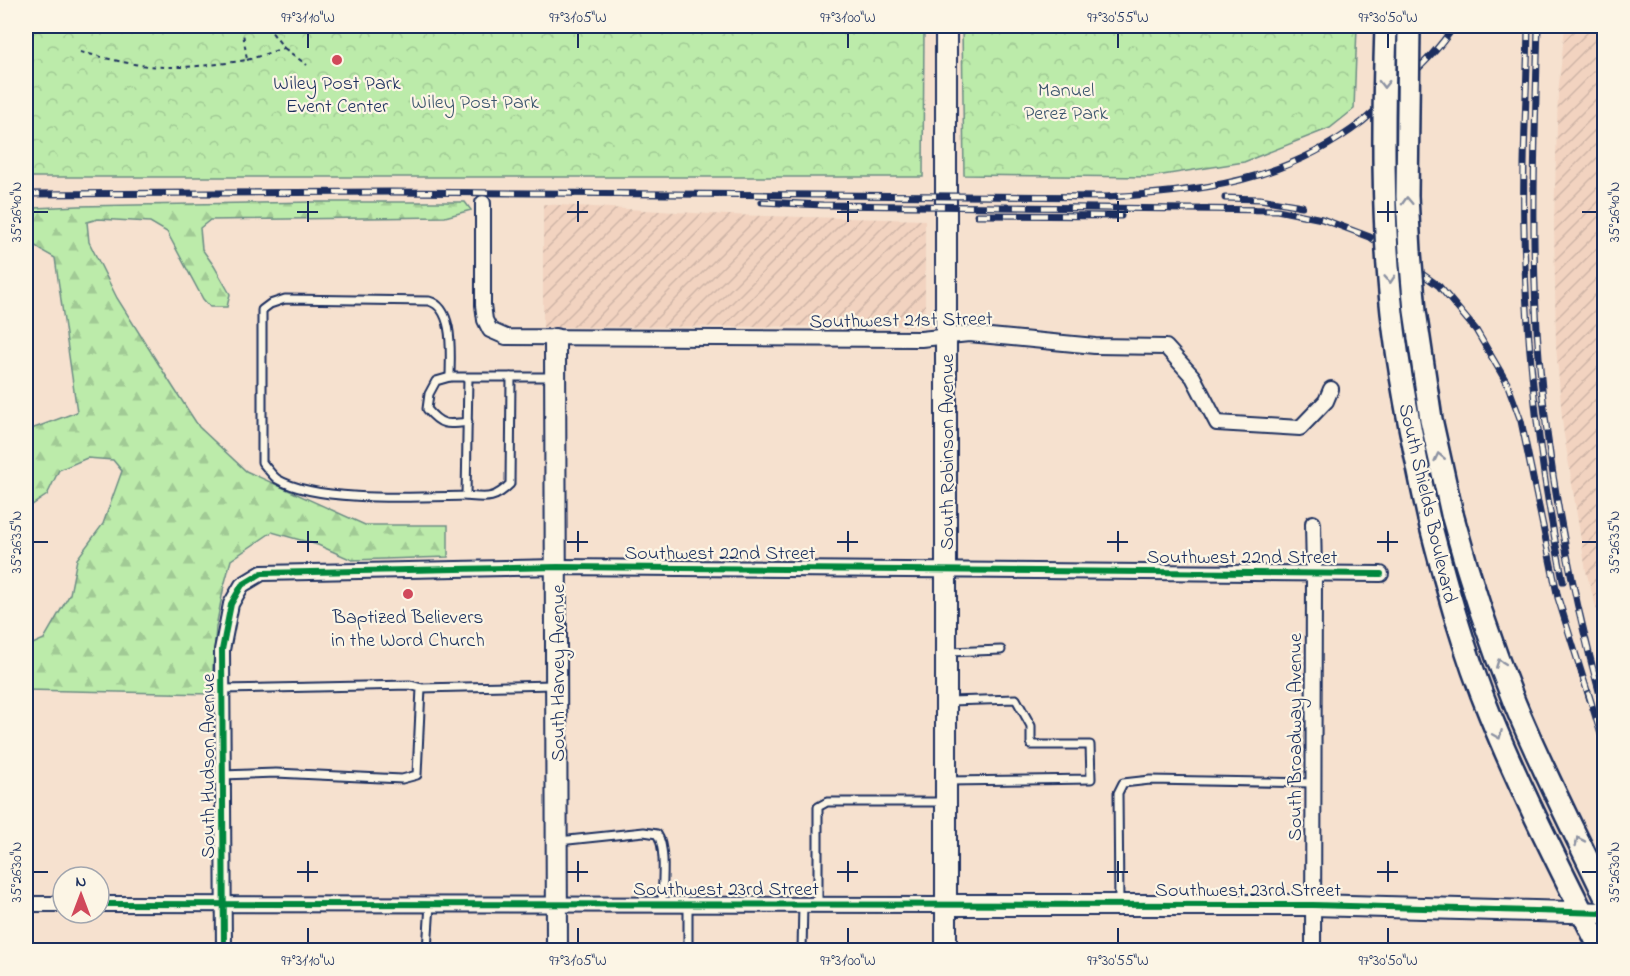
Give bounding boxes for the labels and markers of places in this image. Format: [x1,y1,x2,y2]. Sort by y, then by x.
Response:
marker: Wiley Post Park Event Center [330,53,344,67]
place label: Wiley Post Park Event Center [273,70,401,122]
marker: Baptized Believers in the Word Church [401,587,415,601]
place label: Baptized Believers in the Word Church [331,604,485,656]

